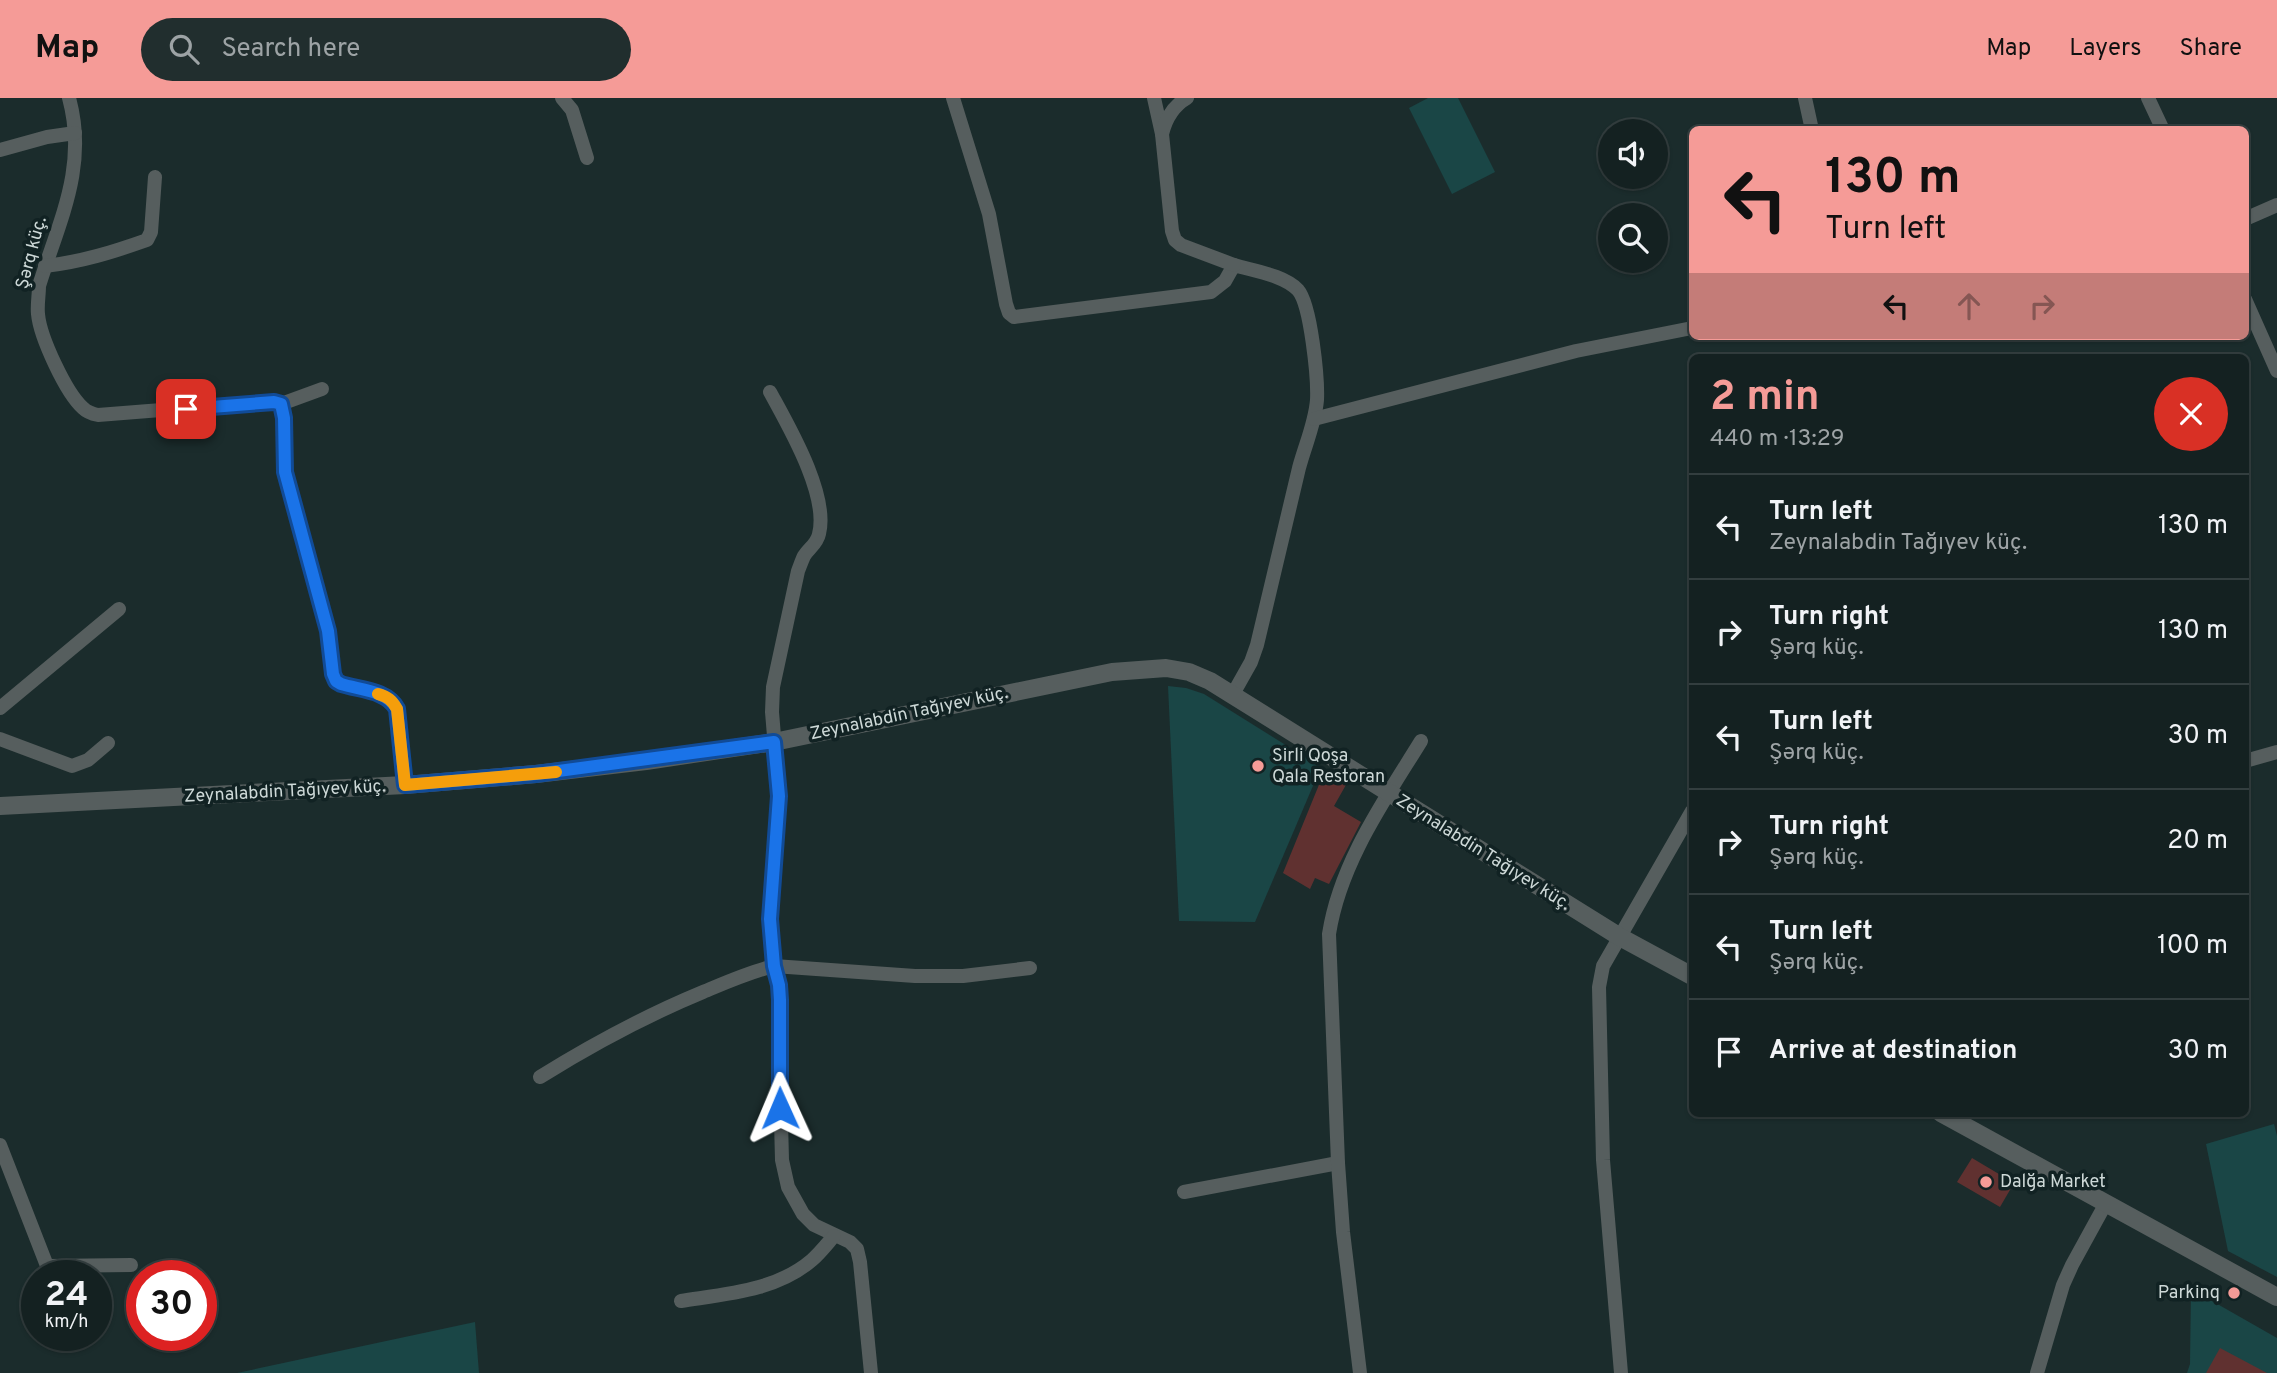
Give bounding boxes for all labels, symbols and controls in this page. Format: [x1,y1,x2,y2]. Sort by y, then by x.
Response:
search box [141,18,631,81]
text: Map [35,28,99,70]
icon: search [165,30,203,68]
text: Search here [221,33,360,66]
text: Map [1986,34,2031,64]
text: Layers [2069,34,2141,64]
text: Share [2179,34,2242,64]
map controls [1598,119,1668,273]
button: sound [1598,119,1668,189]
text: 130 m [1825,149,1961,211]
icon: left [1710,154,1801,245]
button: search [1598,203,1668,273]
text: Turn left [1825,210,1946,250]
street label: Şərq küç. [11,214,53,292]
icon: left [1877,287,1915,325]
icon: ahead [1950,287,1988,325]
icon: right [2023,287,2061,325]
text: 2 min [1710,372,1820,425]
button: close [2154,377,2228,451]
pin [156,379,216,439]
icon: arrive [167,390,205,428]
text: 440 m · 13:29 [1710,425,1844,454]
text: Turn left [1769,496,1873,529]
icon: left [1710,508,1748,546]
text: 130 m [2158,510,2228,543]
text: Zeynalabdin Tağıyev küç. [1769,529,2027,558]
text: Turn right [1769,601,1889,634]
icon: right [1710,613,1748,651]
text: 130 m [2158,615,2228,648]
text: Şərq küç. [1769,634,1864,663]
street label: Zeynalabdin Tağıyev küç. [808,682,1010,746]
text: Turn left [1769,706,1873,739]
icon: left [1710,718,1748,756]
text: 30 m [2168,720,2228,753]
text: Şərq küç. [1769,739,1864,768]
place label: Sirli Qoşa Qala Restoran [1272,745,1385,789]
marker: Sirli Qoşa Qala Restoran [1250,758,1266,774]
street label: Zeynalabdin Tağıyev küç. [184,775,386,809]
street label: Zeynalabdin Tağıyev küç. [1391,790,1575,916]
text: Turn right [1769,811,1889,844]
icon: right [1710,823,1748,861]
text: 20 m [2167,825,2228,858]
text: Şərq küç. [1769,844,1864,873]
text: Turn left [1769,916,1873,949]
icon: left [1710,928,1748,966]
text: 100 m [2157,930,2228,963]
text: Şərq küç. [1769,949,1864,978]
icon: arrive [1710,1033,1748,1071]
text: Arrive at destination [1769,1035,2017,1068]
text: 30 m [2168,1035,2228,1068]
position arrow [743,1071,817,1145]
place label: Dalğa Market [2000,1171,2106,1194]
marker: Dalğa Market [1978,1174,1994,1190]
speed limit sign: 30 [126,1260,217,1351]
text: 24 [45,1274,88,1318]
place label: Parkinq [2158,1282,2220,1305]
marker: Parkinq [2226,1285,2242,1301]
text: km/h [45,1311,88,1334]

